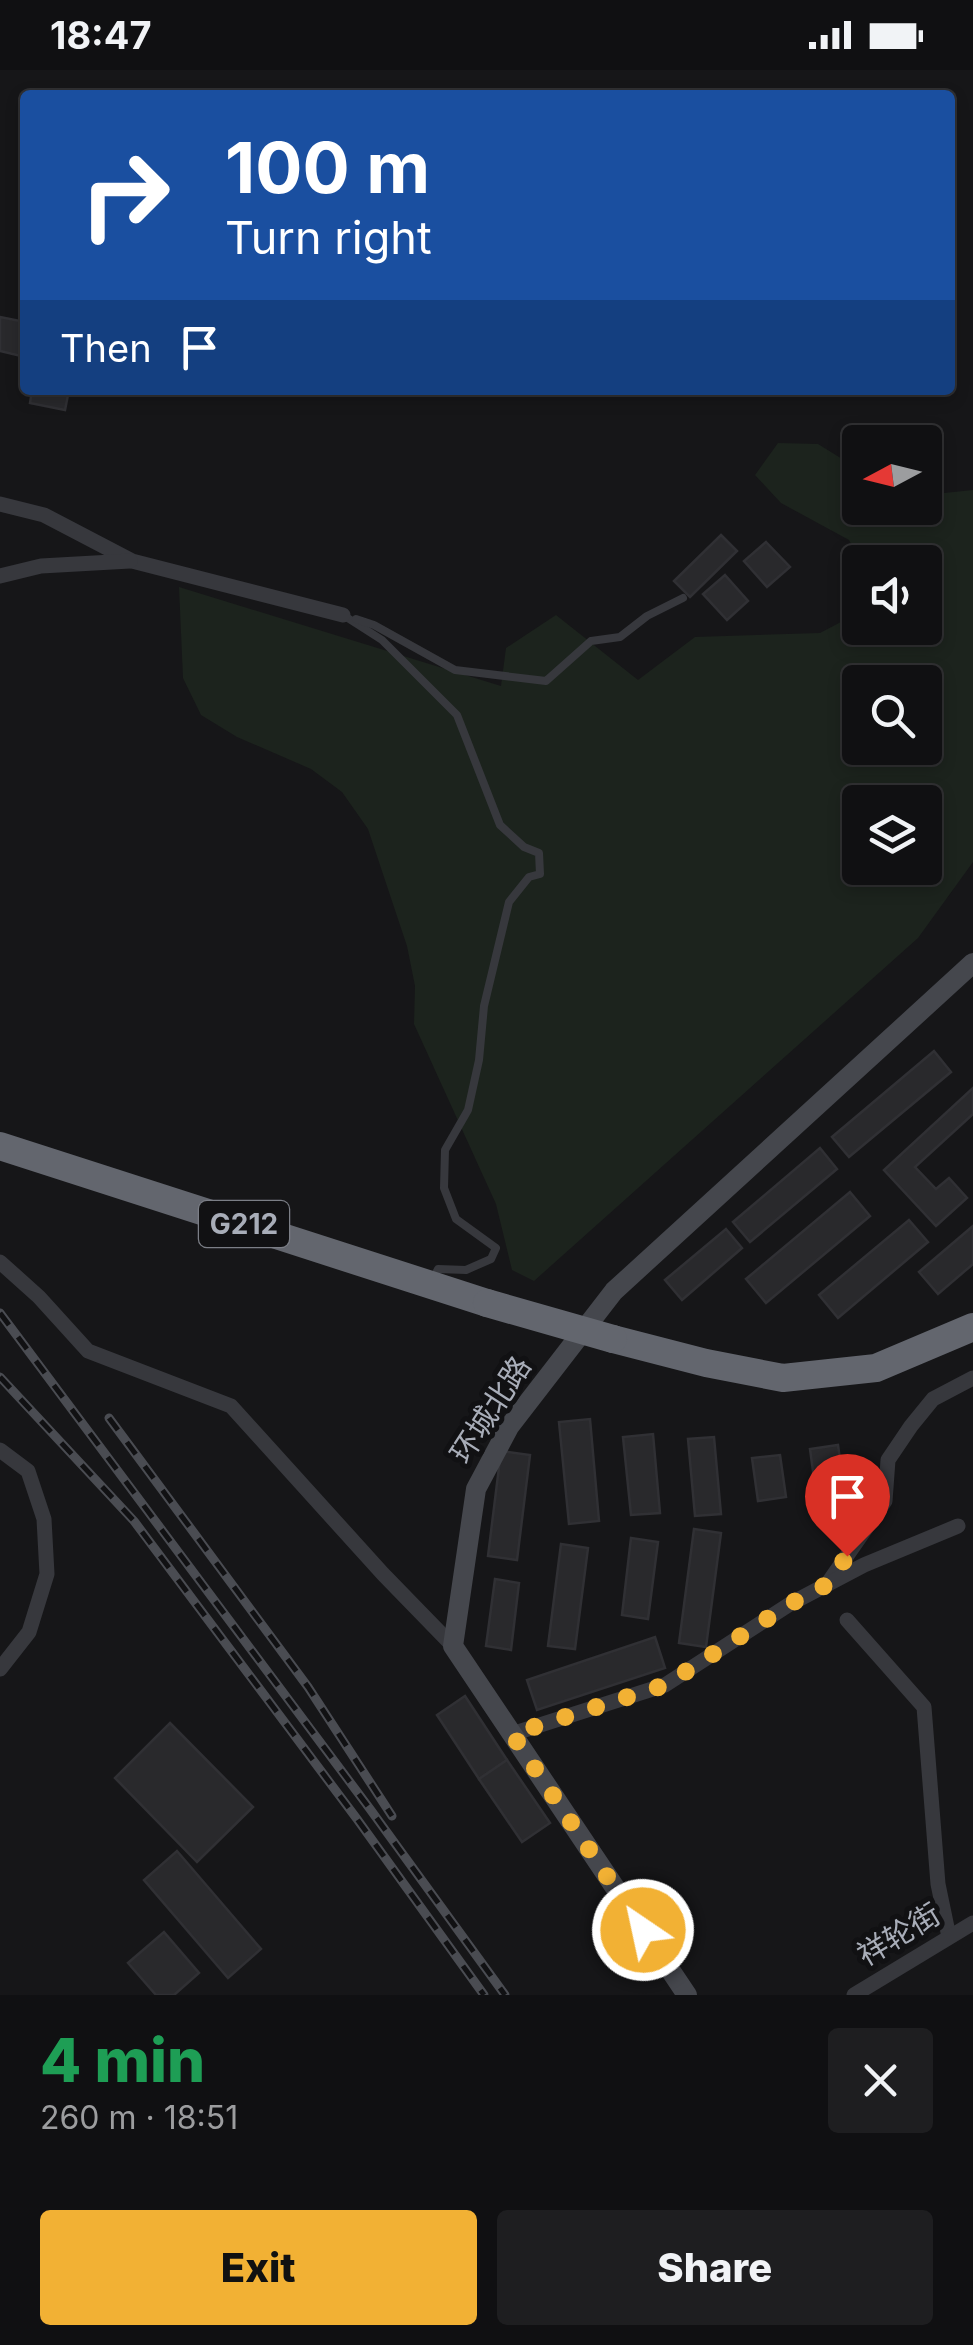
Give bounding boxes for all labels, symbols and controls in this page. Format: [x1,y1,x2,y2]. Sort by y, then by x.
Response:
text: 18:47 [50,12,152,58]
text: 100 m [225,125,430,210]
icon: right [60,130,190,260]
text: Turn right [225,210,432,265]
icon: arrive [172,320,227,375]
text: Then [60,325,152,371]
north arrow [842,425,942,525]
map controls [842,425,942,885]
button: sound [842,545,942,645]
button: search [842,665,942,765]
button: layers [842,785,942,885]
road number: G212 [199,1201,289,1247]
street label: 环城北路 [442,1349,538,1470]
pin [805,1454,890,1557]
icon: arrive [820,1469,875,1524]
position arrow [591,1878,695,1982]
street label: 祥轮街 [851,1896,946,1973]
text: 4 min [40,2024,205,2096]
button: close [828,2028,933,2133]
text: 260 m · 18:51 [40,2098,238,2137]
button: Exit [40,2210,477,2325]
button: Share [497,2210,933,2325]

